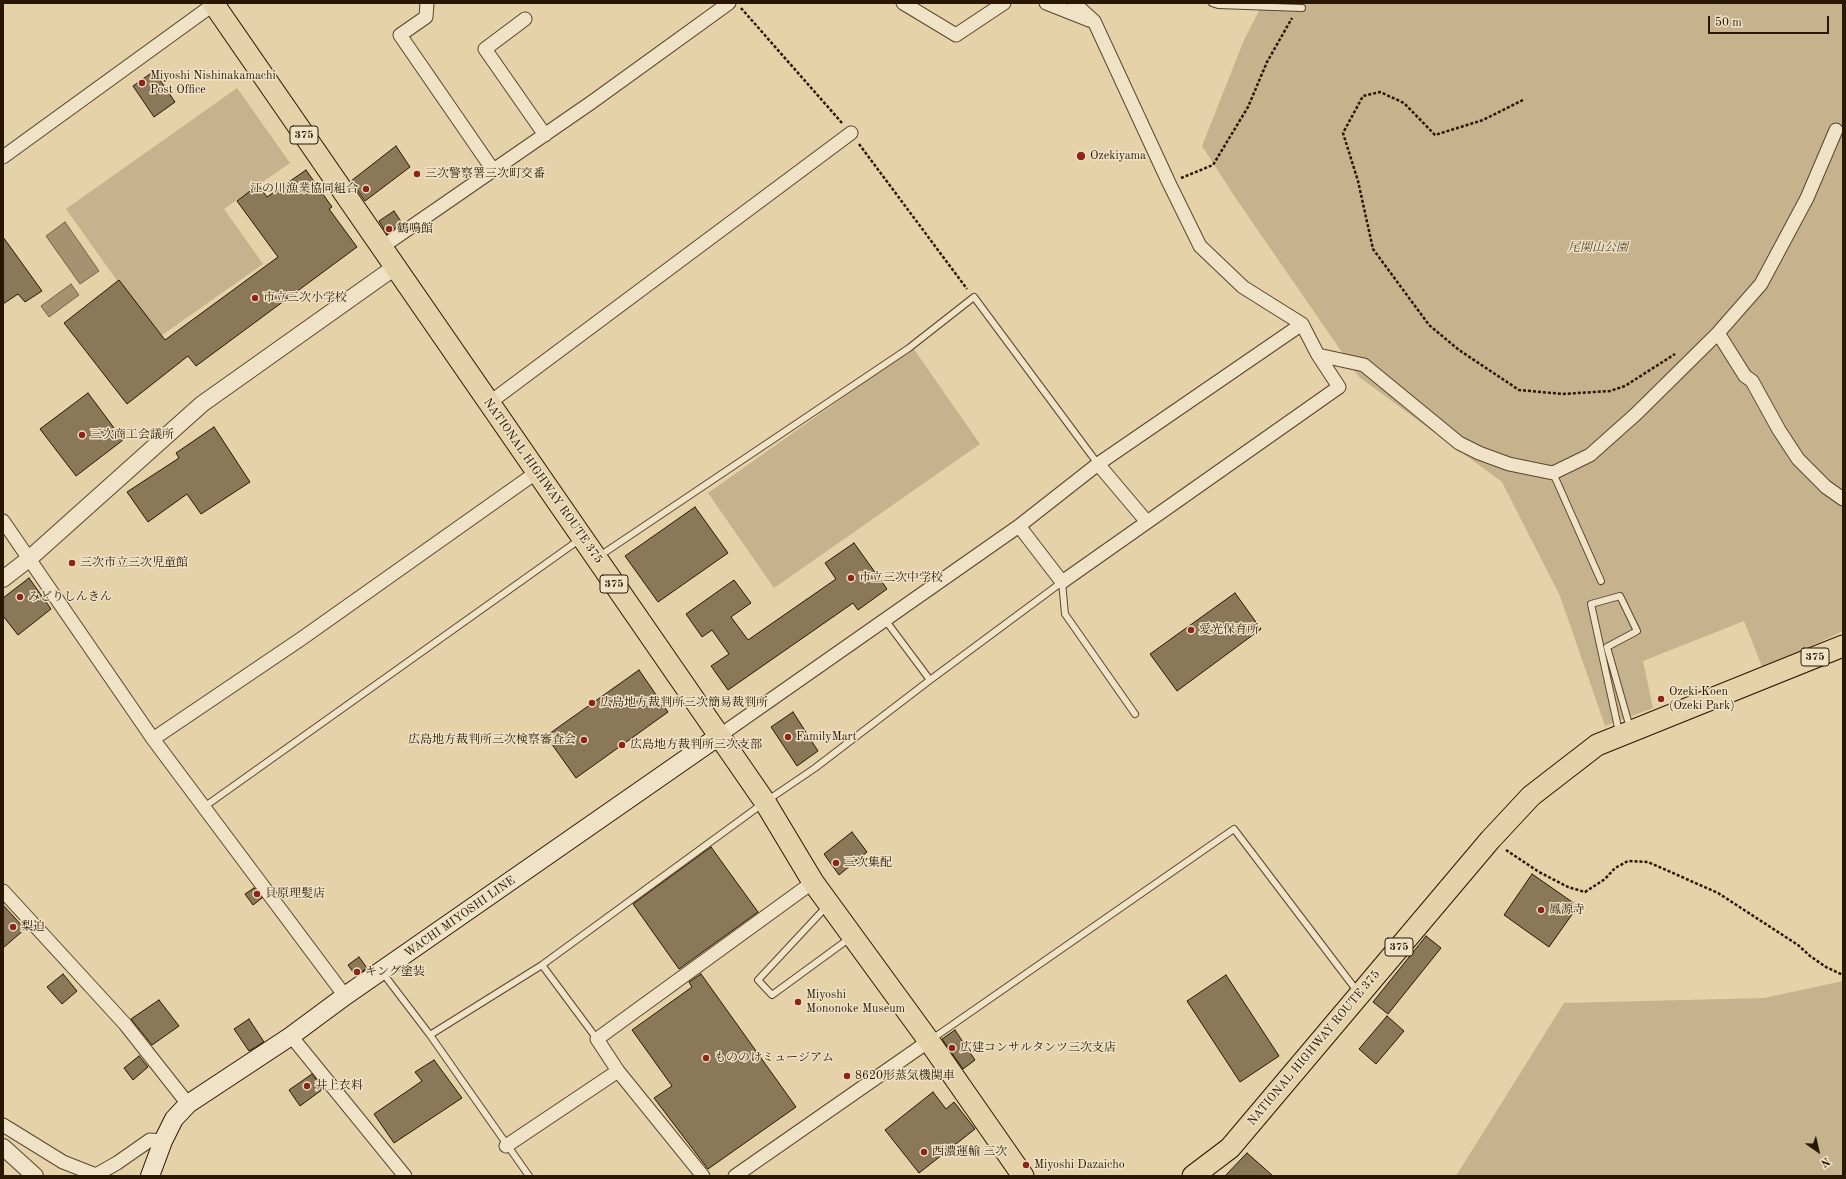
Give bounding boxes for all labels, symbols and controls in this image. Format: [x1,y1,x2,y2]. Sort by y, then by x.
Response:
scale bar [1710,8,1831,34]
text: 50 m [1715,17,1742,29]
place label: Miyoshi Nishinakamachi Post Office [150,69,276,97]
marker: Miyoshi Nishinakamachi Post Office [137,78,147,88]
road number: 375 [290,126,318,144]
place label: Ozekiyama [1090,149,1146,163]
marker: Ozekiyama [1075,150,1087,162]
place label: 三次警察署三次町交番 [425,167,545,181]
marker: 三次警察署三次町交番 [412,169,422,179]
place label: 江の川漁業協同組合 [250,182,358,196]
marker: 江の川漁業協同組合 [361,184,371,194]
place label: 鶴鳴館 [397,222,433,236]
marker: 鶴鳴館 [384,224,394,234]
park label: 尾関山公園 [1568,241,1628,255]
place label: 市立三次小学校 [263,291,347,305]
marker: 市立三次小学校 [250,293,260,303]
street label: NATIONAL HIGHWAY ROUTE 375 [480,396,606,566]
place label: 三次商工会議所 [90,428,174,442]
marker: 三次商工会議所 [77,430,87,440]
place label: 三次市立三次児童館 [80,556,188,570]
marker: 三次市立三次児童館 [67,558,77,568]
place label: 市立三次中学校 [859,571,943,585]
marker: 市立三次中学校 [846,573,856,583]
road number: 375 [600,575,628,593]
place label: みどりしんきん [28,590,112,604]
marker: みどりしんきん [15,592,25,602]
place label: 愛光保育所 [1199,623,1259,637]
marker: 愛光保育所 [1186,625,1196,635]
road number: 375 [1801,648,1829,666]
place label: Ozeki Koen (Ozeki Park) [1669,685,1735,713]
marker: Ozeki Koen (Ozeki Park) [1656,694,1666,704]
place label: 広島地方裁判所三次簡易裁判所 [600,696,768,710]
marker: 広島地方裁判所三次簡易裁判所 [587,698,597,708]
place label: FamilyMart [796,730,857,744]
marker: FamilyMart [783,732,793,742]
place label: 広島地方裁判所三次検察審査会 [408,733,576,747]
marker: 広島地方裁判所三次検察審査会 [579,735,589,745]
place label: 広島地方裁判所三次支部 [630,738,762,752]
marker: 広島地方裁判所三次支部 [617,740,627,750]
place label: 三次集配 [844,856,892,870]
marker: 三次集配 [831,858,841,868]
street label: WACHI MIYOSHI LINE [402,873,518,961]
place label: 貝原理髪店 [265,887,325,901]
marker: 貝原理髪店 [252,889,262,899]
place label: 鳳源寺 [1549,903,1585,917]
marker: 鳳源寺 [1536,905,1546,915]
place label: 梨迫 [21,920,45,934]
marker: 梨迫 [8,922,18,932]
road number: 375 [1385,938,1413,956]
place label: キング塗装 [365,965,425,979]
marker: キング塗装 [352,967,362,977]
street label: NATIONAL HIGHWAY ROUTE 375 [1245,967,1383,1129]
place label: Miyoshi Mononoke Museum [806,988,905,1016]
marker: Miyoshi Mononoke Museum [793,997,803,1007]
place label: 広建コンサルタンツ三次支店 [960,1041,1116,1055]
marker: 広建コンサルタンツ三次支店 [947,1043,957,1053]
place label: もののけミュージアム [714,1051,834,1065]
marker: もののけミュージアム [701,1053,711,1063]
place label: 8620形蒸気機関車 [855,1069,955,1083]
marker: 8620形蒸気機関車 [842,1071,852,1081]
place label: 井上衣料 [315,1079,363,1093]
marker: 井上衣料 [302,1081,312,1091]
north arrow [1798,1131,1838,1171]
place label: 西濃運輸 三次 [932,1145,1007,1159]
marker: 西濃運輸 三次 [919,1147,929,1157]
text: N [1818,1154,1832,1168]
place label: Miyoshi Dazaicho [1034,1158,1125,1172]
marker: Miyoshi Dazaicho [1021,1160,1031,1170]

